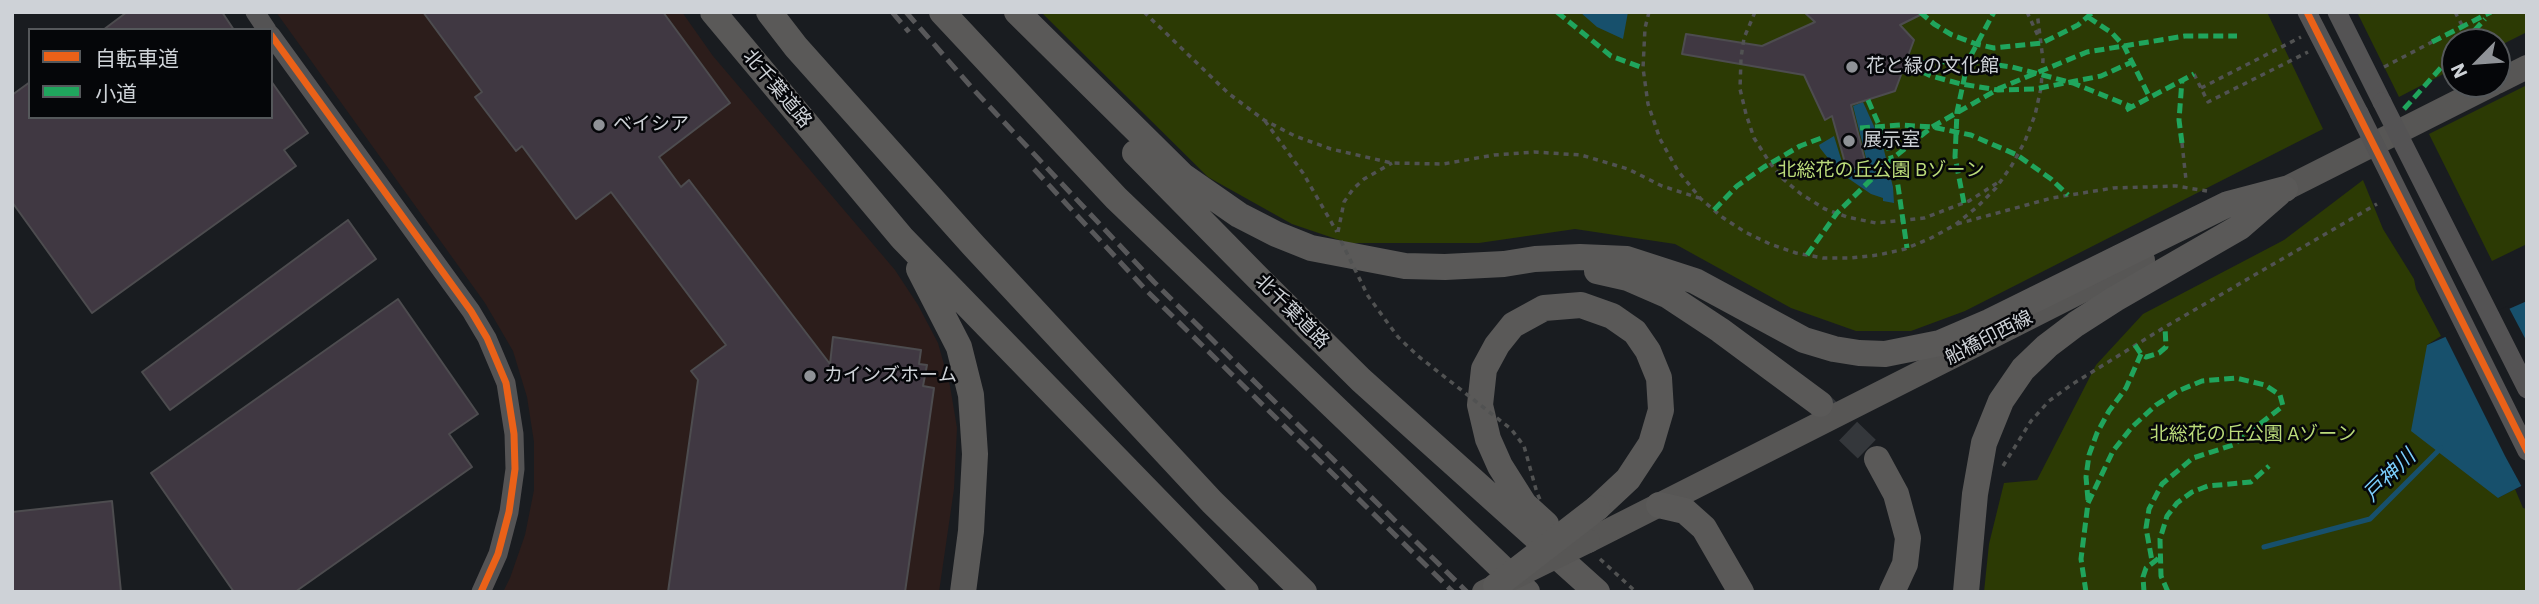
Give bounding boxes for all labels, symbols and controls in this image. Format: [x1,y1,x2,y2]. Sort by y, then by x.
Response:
legend [28,28,273,119]
north arrow [2441,28,2511,98]
text: 自転車道 [95,44,179,72]
street label: 北千葉道路 [738,45,816,133]
place label: 花と緑の文化館 [1866,56,1999,78]
marker: 花と緑の文化館 [1844,59,1860,75]
text: N [2445,60,2473,82]
text: 小道 [95,79,137,107]
place label: ベイシア [613,114,689,136]
marker: ベイシア [591,117,607,133]
place label: 展示室 [1863,130,1920,152]
marker: 展示室 [1841,133,1857,149]
park label: 北総花の丘公園 Bゾーン [1778,160,1984,182]
street label: 北千葉道路 [1250,270,1334,354]
street label: 船橋印西線 [1942,306,2036,370]
place label: カインズホーム [824,365,957,387]
marker: カインズホーム [802,368,818,384]
park label: 北総花の丘公園 Aゾーン [2150,424,2356,446]
water label: 戸神川 [2359,445,2421,507]

